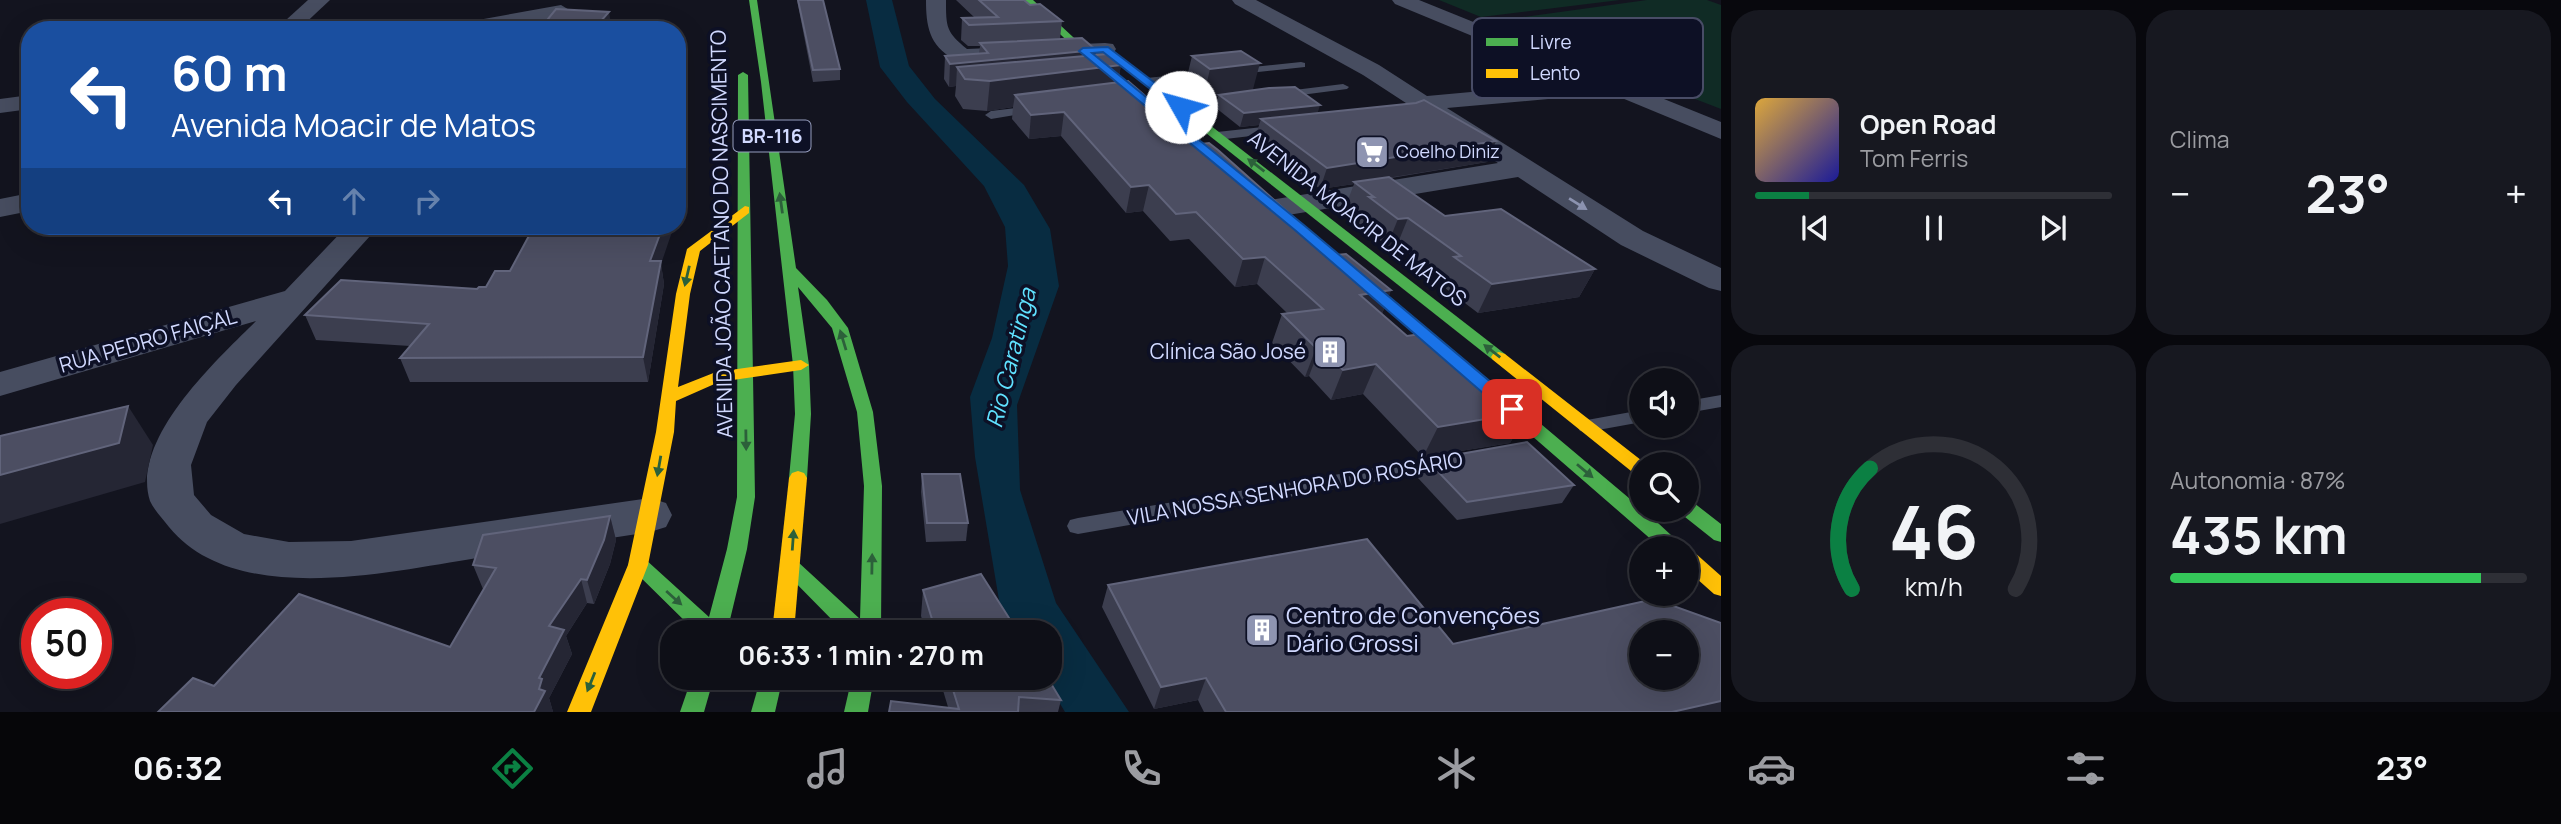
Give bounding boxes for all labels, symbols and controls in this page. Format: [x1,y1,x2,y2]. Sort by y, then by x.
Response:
legend [1472,18,1703,98]
text: Livre [1530,29,1572,55]
street label: AVENIDA JOÃO CAETANO DO NASCIMENTO [703,30,739,438]
text: 60 m [171,39,288,106]
icon: left [56,49,147,140]
text: Lento [1530,60,1580,86]
position arrow [1144,70,1218,144]
text: Avenida Moacir de Matos [171,103,536,147]
text: Open Road [1860,106,1996,142]
road number: BR-116 [734,120,810,152]
text: Clima [2170,123,2229,155]
street label: AVENIDA MOACIR DE MATOS [1243,124,1473,312]
supermarket icon: Coelho Diniz [1353,133,1391,171]
place label: Coelho Diniz [1396,139,1500,163]
text: Tom Ferris [1860,142,1968,174]
one-way arrow [1247,158,1265,172]
text: 23° [2306,158,2390,229]
text: − [2170,167,2191,219]
text: + [2505,167,2527,219]
icon: left [262,182,300,220]
icon: ahead [335,182,373,220]
icon: right [408,182,446,220]
one-way arrow [776,192,787,214]
one-way arrow [1568,197,1588,210]
icon: previous [1796,209,1834,247]
icon: pause [1915,209,1953,247]
icon: next [2034,209,2072,247]
one-way arrow [682,265,693,287]
water label: Rio Caratinga [977,284,1043,431]
street label: RUA PEDRO FAIÇAL [56,301,240,379]
one-way arrow [838,329,848,350]
building icon: Clínica São José [1311,333,1349,371]
place label: Clínica São José [1150,337,1306,365]
one-way arrow [1484,344,1502,359]
map controls [1629,368,1699,690]
button: sound [1629,368,1699,438]
pin [1482,379,1542,439]
icon: arrive [1493,390,1531,428]
one-way arrow [741,429,752,451]
street label: VILA NOSSA SENHORA DO ROSÁRIO [1125,445,1465,531]
button: search [1629,452,1699,522]
one-way arrow [653,455,664,477]
one-way arrow [1576,463,1594,479]
text: Autonomia · 87% [2170,464,2345,496]
text: 46 [1889,482,1978,582]
text: 435 km [2170,499,2347,570]
one-way arrow [788,528,799,550]
button: + [1629,536,1699,606]
one-way arrow [866,552,877,574]
text: km/h [1904,569,1963,604]
one-way arrow [665,590,682,606]
speed limit sign: 50 [21,598,112,689]
place label: Centro de Convenções Dário Grossi [1286,598,1540,659]
building icon: Centro de Convenções Dário Grossi [1243,611,1281,649]
button: − [1629,620,1699,690]
text: 06:33 · 1 min · 270 m [738,637,984,673]
one-way arrow [585,672,596,693]
icon: directions [488,744,537,793]
icon: music [803,744,852,793]
icon: phone [1117,744,1166,793]
icon: climate [1432,744,1481,793]
icon: car [1747,744,1796,793]
icon: filters [2061,744,2110,793]
text: 06:32 [133,746,222,790]
text: 23° [2376,746,2428,790]

